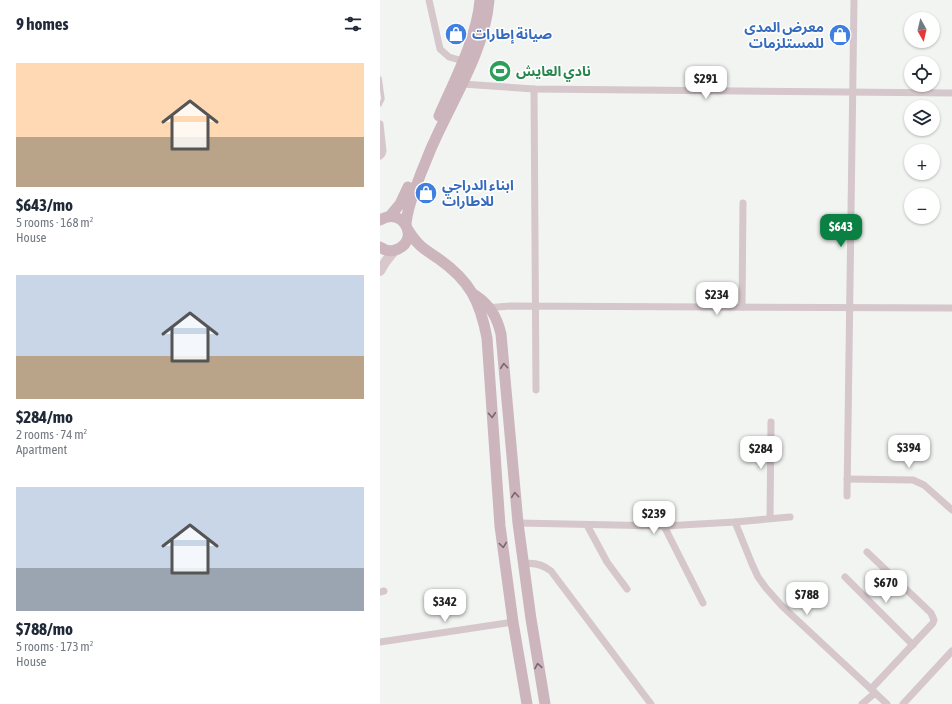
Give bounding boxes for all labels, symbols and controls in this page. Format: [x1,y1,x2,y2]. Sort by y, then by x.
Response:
north arrow [904,12,940,48]
map controls [904,12,940,224]
icon: filters [342,13,364,35]
text: 9 homes [16,14,69,34]
place label: معرض المدى للمستلزمات [744,19,824,52]
shop icon: صيانة إطارات [443,21,469,47]
shop icon: معرض المدى للمستلزمات [827,22,853,48]
place label: صيانة إطارات [472,26,552,44]
button: locate [904,56,940,92]
sports icon: نادي العايش [487,58,513,84]
place label: نادي العايش [516,63,591,82]
pin: $291 [682,66,730,100]
text: $291 [694,71,718,86]
icon: home [154,89,226,161]
button: layers [904,100,940,136]
button: + [904,144,940,180]
place label: ابناء الدراجي للاطارات [442,177,514,210]
shop icon: ابناء الدراجي للاطارات [413,180,439,206]
button: − [904,188,940,224]
text: $643/mo [16,195,73,215]
pin: $643 [817,214,865,248]
text: 5 rooms · 168 m² [16,215,93,230]
text: $643 [829,219,853,234]
text: House [16,230,46,245]
pin: $234 [693,282,741,316]
text: $234 [705,287,729,302]
icon: home [154,301,226,373]
one-way arrow [499,363,508,369]
text: $284/mo [16,407,73,427]
one-way arrow [488,412,497,418]
text: 2 rooms · 74 m² [16,427,87,442]
pin: $394 [885,435,933,469]
pin: $284 [737,436,785,470]
text: $394 [897,440,921,455]
text: $284 [749,441,773,456]
text: Apartment [16,442,67,457]
one-way arrow [511,492,520,498]
pin: $239 [630,501,678,535]
text: $239 [642,506,666,521]
icon: home [154,513,226,585]
one-way arrow [498,541,507,548]
pin: $670 [862,570,910,604]
text: $670 [874,575,898,590]
pin: $788 [783,582,831,616]
text: $788 [795,587,819,602]
pin: $342 [421,589,469,623]
text: $342 [433,594,457,609]
text: $788/mo [16,619,73,639]
text: 5 rooms · 173 m² [16,639,93,654]
text: House [16,654,46,669]
one-way arrow [535,662,543,669]

